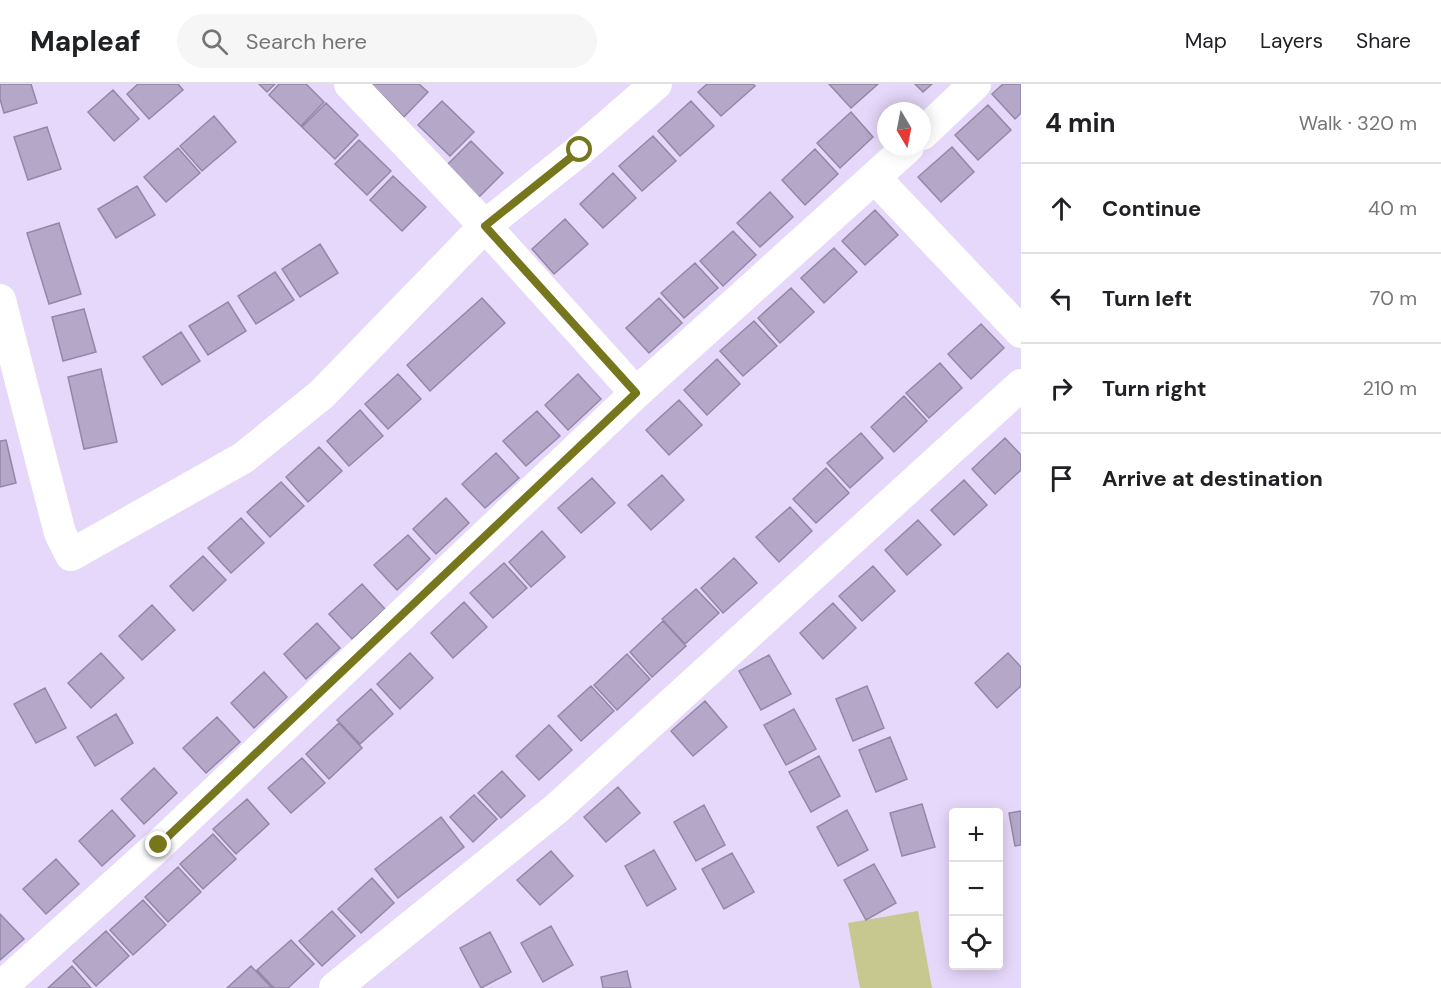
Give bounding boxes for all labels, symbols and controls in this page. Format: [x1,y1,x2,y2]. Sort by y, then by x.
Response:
search box [177,14,597,68]
text: Mapleaf [30,23,141,60]
icon: search [198,25,231,58]
text: Search here [246,27,367,56]
text: Map [1185,27,1227,55]
text: Layers [1260,27,1323,55]
text: Share [1356,27,1411,55]
north arrow [877,102,931,156]
text: 4 min [1045,106,1116,140]
text: Walk · 320 m [1299,110,1417,136]
route start [566,136,592,162]
icon: ahead [1045,192,1078,225]
text: Continue [1102,194,1201,223]
text: 40 m [1368,195,1417,221]
icon: left [1045,282,1078,315]
text: Turn left [1102,284,1192,313]
text: 70 m [1370,285,1417,311]
icon: right [1045,372,1078,405]
text: Turn right [1102,374,1207,403]
text: 210 m [1362,375,1417,401]
icon: arrive [1045,462,1078,495]
text: Arrive at destination [1102,464,1323,493]
map controls [949,808,1003,970]
button: + [949,808,1003,862]
route end [145,831,171,857]
button: − [949,862,1003,916]
button: locate [949,916,1003,970]

